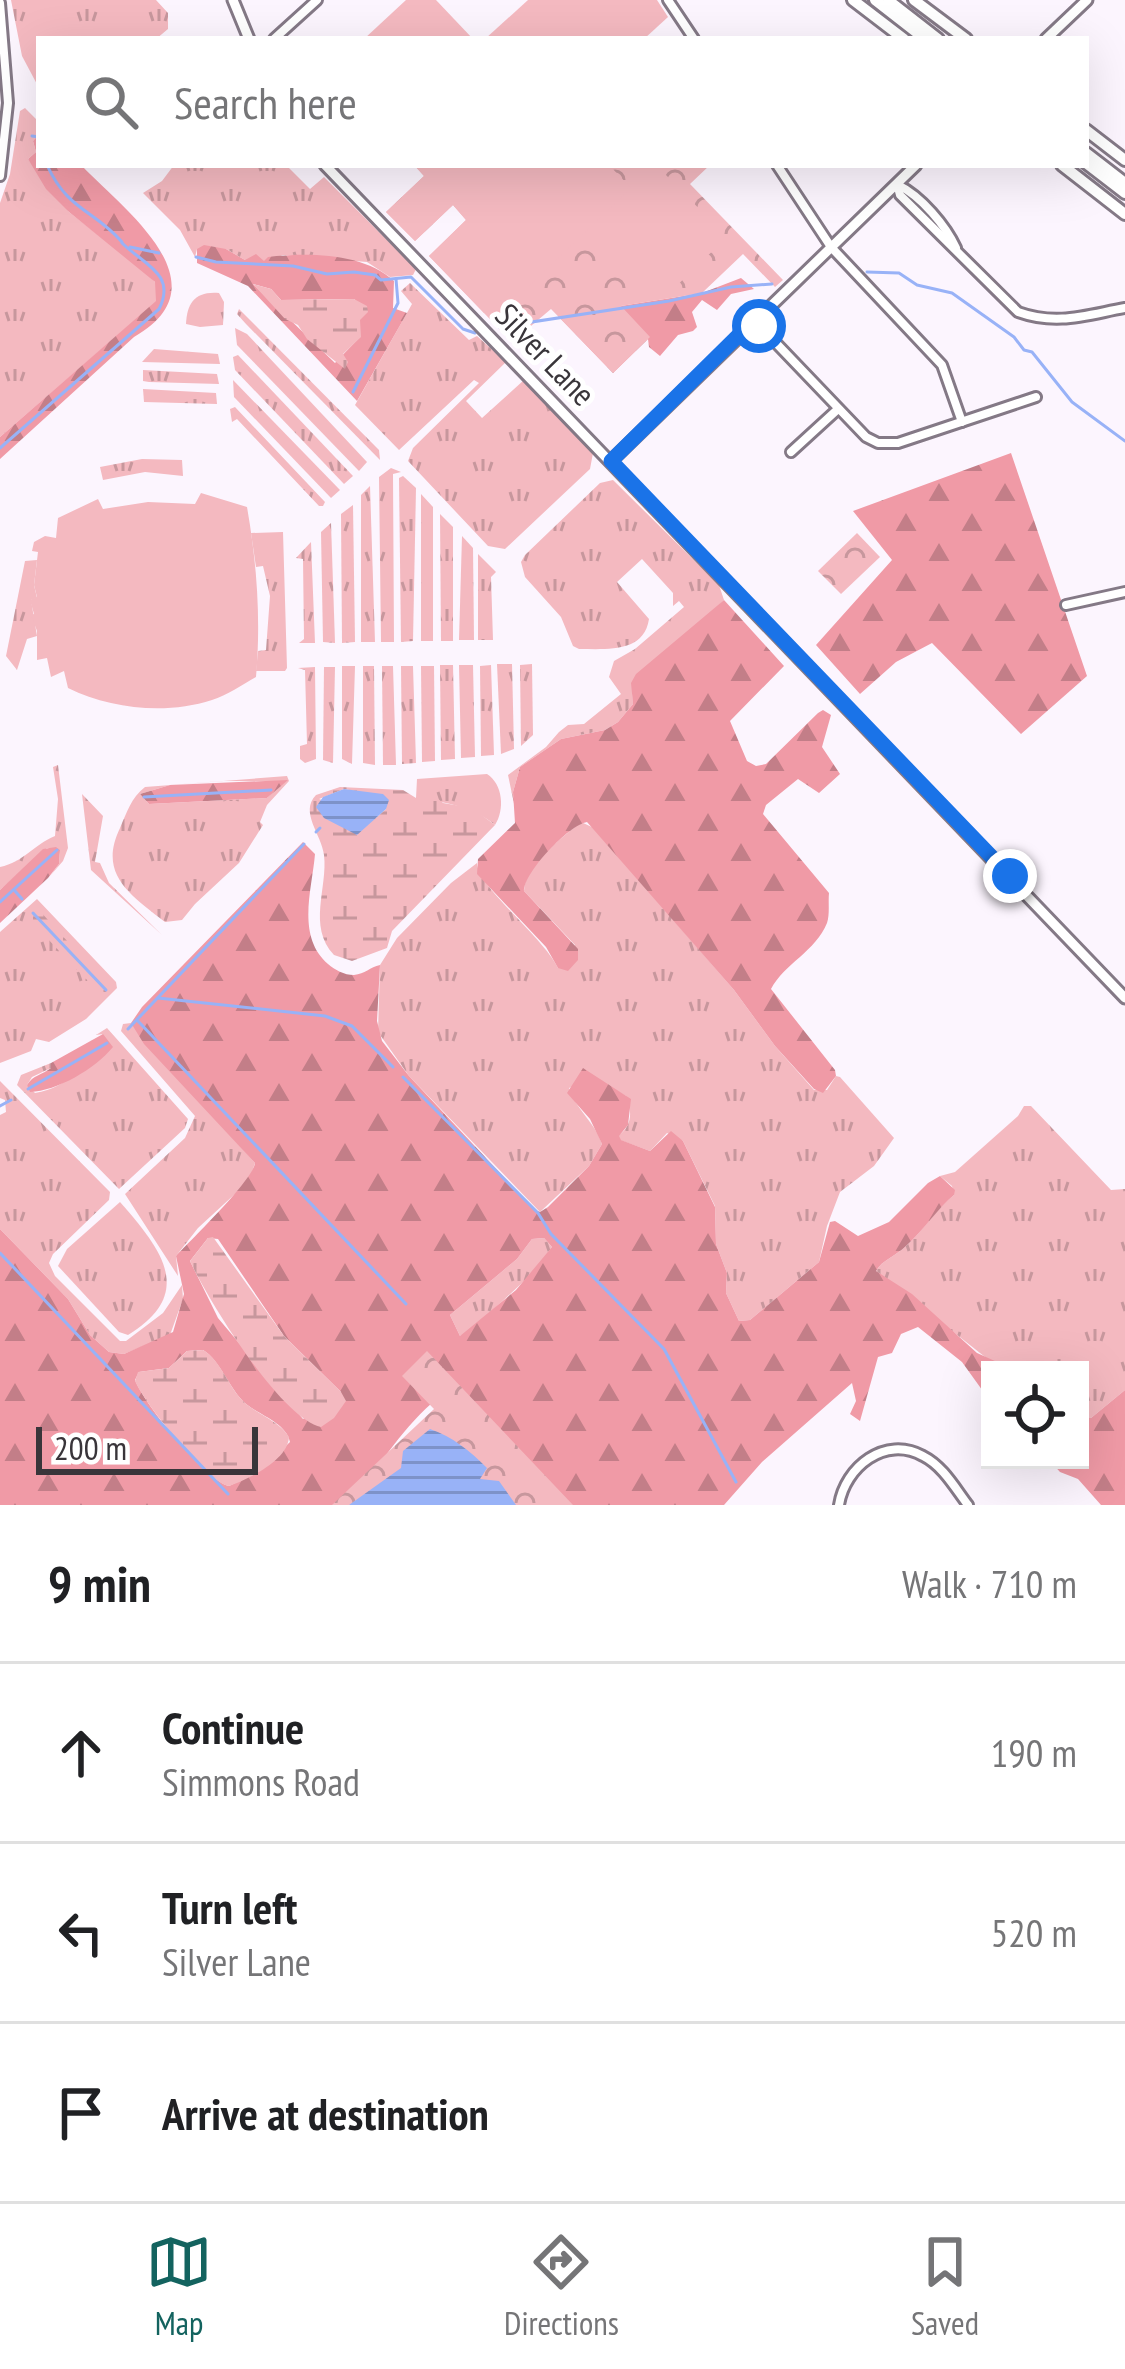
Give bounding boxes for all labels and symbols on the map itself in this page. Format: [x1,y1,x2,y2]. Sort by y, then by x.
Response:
street label: Silver Lane [487,294,605,414]
route start [732,299,786,353]
route end [983,849,1037,903]
scale bar [36,1421,258,1474]

